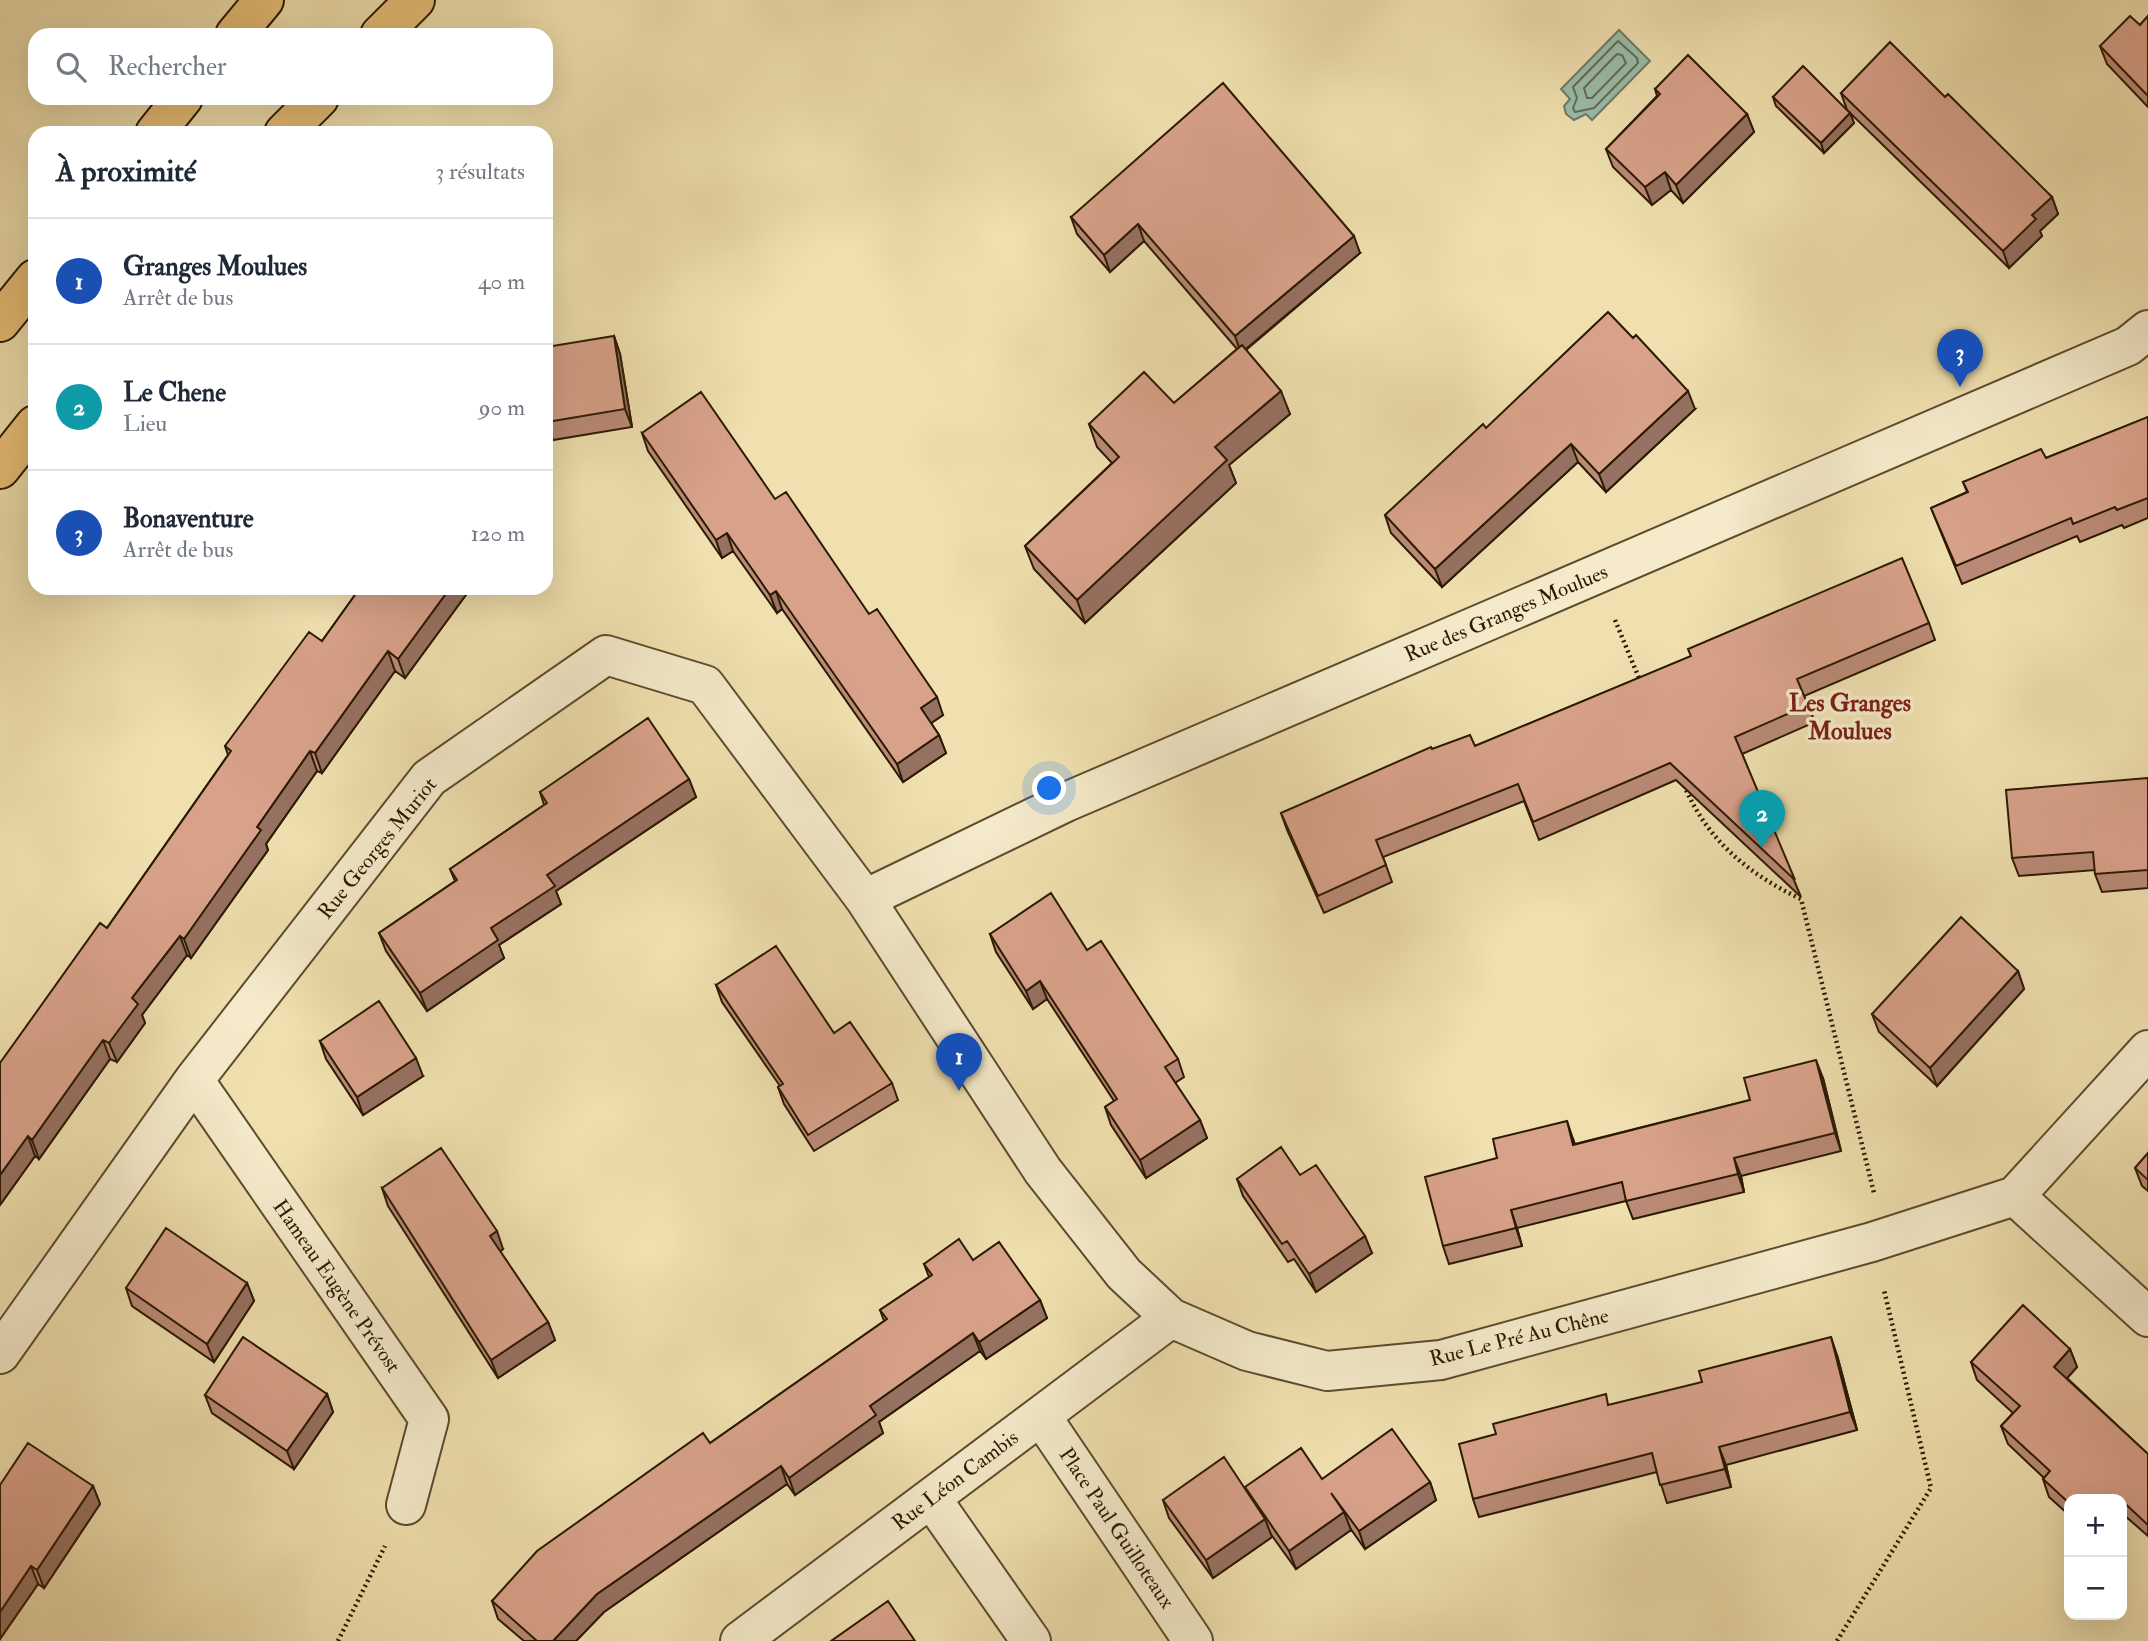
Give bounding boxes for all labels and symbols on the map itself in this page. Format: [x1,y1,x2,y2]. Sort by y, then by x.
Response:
pin: 3 [1937,329,1983,387]
street label: Rue des Granges Moulues [1400,558,1612,669]
district label: Les Granges Moulues [1789,688,1911,747]
your location [1032,771,1066,805]
street label: Rue Georges Muriot [312,772,443,925]
pin: 2 [1739,790,1785,848]
pin: 1 [936,1033,982,1091]
street label: Hameau Eugène Prévost [267,1194,407,1378]
street label: Rue Le Pré Au Chêne [1427,1302,1612,1373]
street label: Rue Léon Cambis [887,1424,1024,1537]
street label: Place Paul Guilloteaux [1053,1443,1181,1614]

